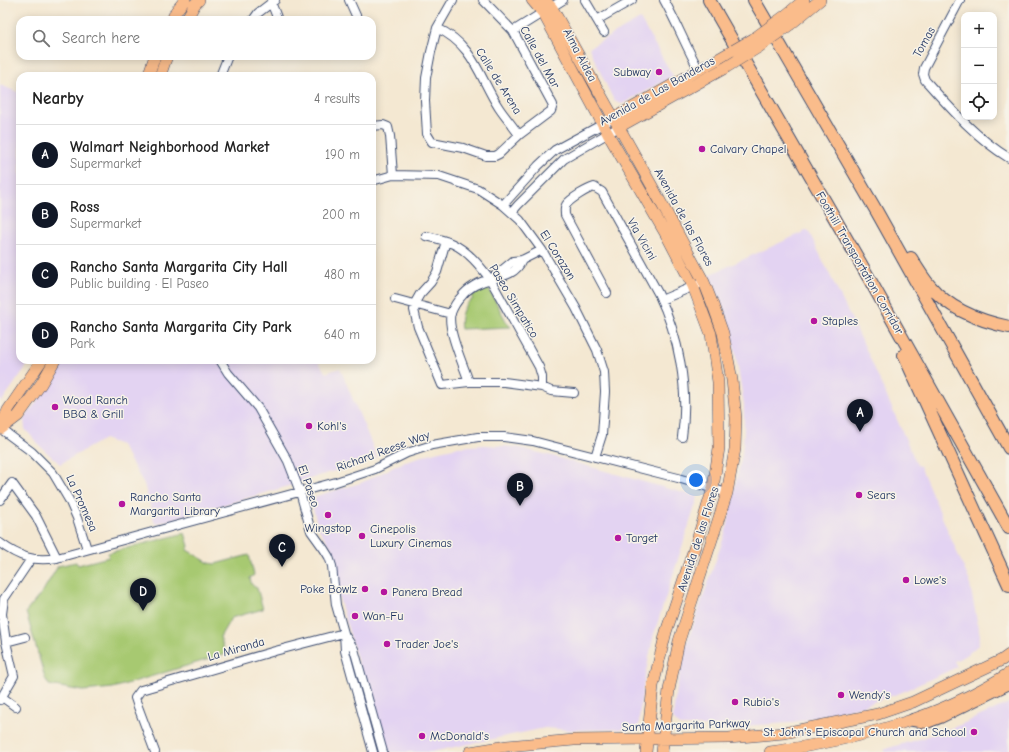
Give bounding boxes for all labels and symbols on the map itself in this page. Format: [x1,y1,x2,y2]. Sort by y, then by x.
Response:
street label: Calle del Mar [517,23,563,91]
street label: Tomas [910,24,938,60]
street label: Alma Aldea [560,26,600,84]
street label: Calle de Arena [473,45,525,117]
street label: Avenida de Las Banderas [597,54,717,128]
place label: Subway [613,65,652,79]
marker: Subway [654,67,664,77]
place label: Calvary Chapel [710,142,786,156]
marker: Calvary Chapel [697,144,707,154]
street label: Avenida de las Flores [651,166,717,268]
street label: Foothill Transportation Corridor [813,189,907,337]
street label: Via Vicini [624,215,660,263]
street label: El Corazon [537,227,579,283]
street label: Paseo Simpatico [486,261,542,341]
place label: Staples [822,314,858,328]
marker: Staples [809,316,819,326]
place label: Wood Ranch BBQ & Grill [63,393,128,421]
pin: A [847,399,873,432]
marker: Wood Ranch BBQ & Grill [50,402,60,412]
place label: Kohl's [317,419,346,433]
marker: Kohl's [304,421,314,431]
street label: Richard Reese Way [334,427,432,474]
street label: El Paseo [295,463,323,509]
your location [686,470,706,490]
street label: La Promesa [63,472,101,534]
pin: B [507,473,533,506]
street label: Avenida de las Flores [674,485,722,593]
place label: Sears [867,488,896,502]
place label: Rancho Santa Margarita Library [130,490,221,518]
marker: Sears [854,490,864,500]
marker: Rancho Santa Margarita Library [117,499,127,509]
marker: Wingstop [323,510,333,520]
place label: Wingstop [305,521,351,535]
place label: Cinepolis Luxury Cinemas [370,522,452,550]
marker: Cinepolis Luxury Cinemas [357,531,367,541]
place label: Target [626,531,658,545]
marker: Target [613,533,623,543]
pin: C [269,534,295,567]
place label: Lowe's [914,573,946,587]
marker: Lowe's [901,575,911,585]
pin: D [130,578,156,611]
place label: Poke Bowlz [300,582,358,596]
marker: Poke Bowlz [360,584,370,594]
place label: Panera Bread [392,585,462,599]
marker: Panera Bread [379,587,389,597]
place label: Wan-Fu [363,609,403,623]
marker: Wan-Fu [350,611,360,621]
street label: La Miranda [206,634,266,664]
place label: Trader Joe's [395,637,458,651]
marker: Trader Joe's [382,639,392,649]
place label: Wendy's [849,688,890,702]
marker: Wendy's [836,690,846,700]
place label: Rubio's [743,695,779,709]
marker: Rubio's [730,697,740,707]
street label: Santa Margarita Parkway [622,716,751,734]
place label: St. John's Episcopal Church and School [763,725,966,739]
marker: St. John's Episcopal Church and School [969,727,979,737]
place label: McDonald's [430,729,489,743]
marker: McDonald's [417,731,427,741]

